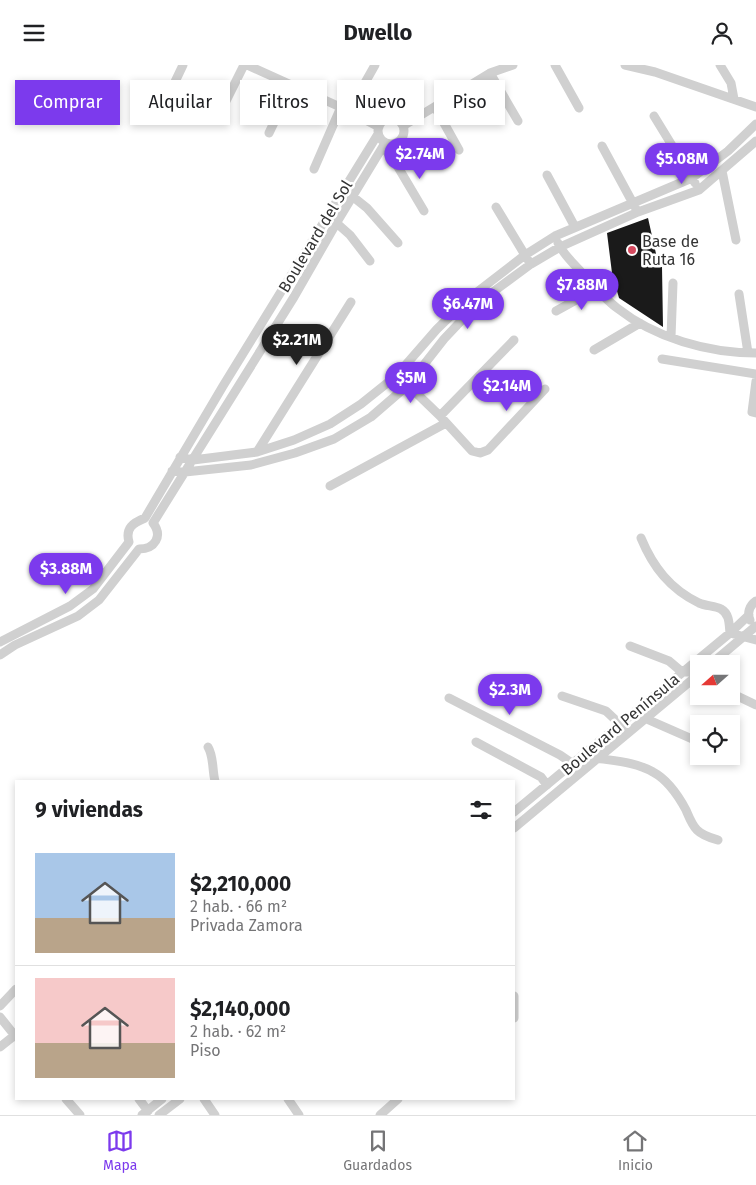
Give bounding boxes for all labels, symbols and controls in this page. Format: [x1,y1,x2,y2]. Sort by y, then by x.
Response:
icon: menu [20,19,48,47]
text: Dwello [344,19,412,46]
icon: person [708,19,736,47]
chip: Comprar [15,80,120,125]
chip: Alquilar [130,80,230,125]
chip: Filtros [240,80,327,125]
chip: Nuevo [337,80,424,125]
chip: Piso [434,80,505,125]
pin: $2.74M [379,137,461,180]
pin: $5.08M [641,143,723,185]
text: $2.74M [395,144,445,163]
text: $5.08M [656,149,708,168]
street label: Boulevard del Sol [274,176,357,296]
place label: Base de Ruta 16 [642,232,699,269]
marker: Base de Ruta 16 [626,244,638,256]
pin: $7.88M [541,269,623,311]
text: $7.88M [557,275,607,294]
pin: $6.47M [427,287,509,330]
text: $6.47M [443,294,493,313]
pin: $2.21M [256,323,338,366]
text: $2.21M [273,330,321,349]
pin: $5M [387,361,435,404]
text: $5M [396,368,426,387]
pin: $2.14M [466,369,548,412]
text: $2.14M [483,376,531,395]
pin: $3.88M [25,553,107,595]
text: $3.88M [40,559,92,578]
north arrow [690,655,740,705]
map controls [690,655,740,765]
street label: Boulevard Península [557,669,683,779]
pin: $2.3M [475,673,545,716]
text: $2.3M [489,680,531,699]
button: locate [690,715,740,765]
icon: filters [467,796,495,824]
text: 9 viviendas [35,797,143,823]
text: $2,210,000 [190,871,291,897]
icon: home [75,873,135,933]
text: 2 hab. · 66 m² [190,897,287,916]
text: Privada Zamora [190,916,303,935]
text: $2,140,000 [190,996,291,1022]
icon: home [75,998,135,1058]
text: 2 hab. · 62 m² [190,1022,286,1041]
text: Piso [190,1041,221,1060]
tab: Mapa [103,1127,137,1174]
tab: Guardados [343,1127,412,1174]
tab: Inicio [618,1127,653,1174]

